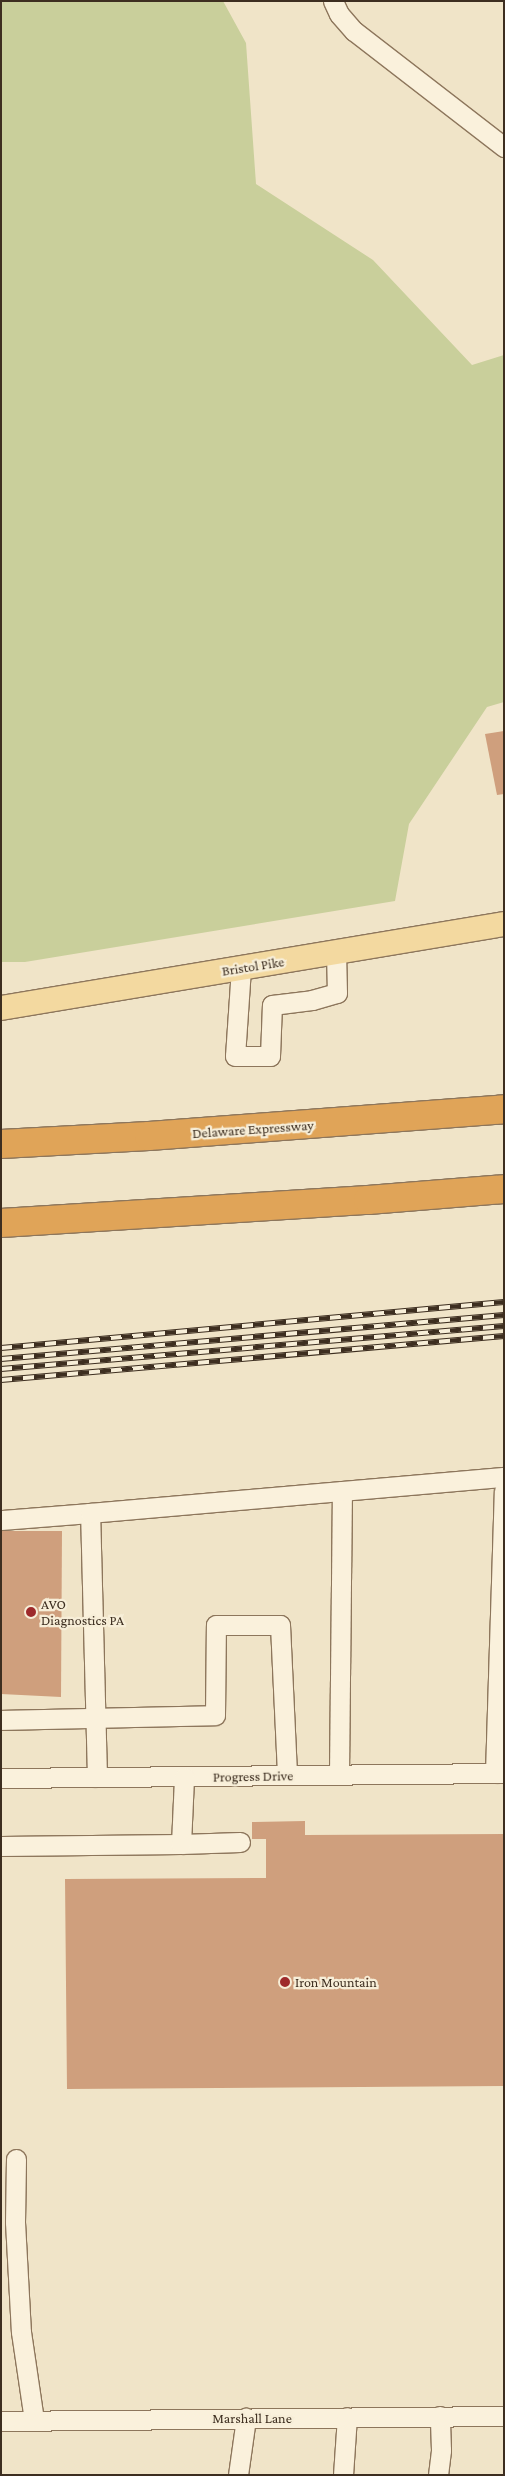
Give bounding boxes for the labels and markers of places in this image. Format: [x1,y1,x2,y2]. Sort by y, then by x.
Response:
place label: AVO Diagnostics PA [41,1596,124,1628]
marker: AVO Diagnostics PA [25,1606,37,1618]
place label: Iron Mountain [295,1974,377,1990]
marker: Iron Mountain [279,1976,291,1988]

